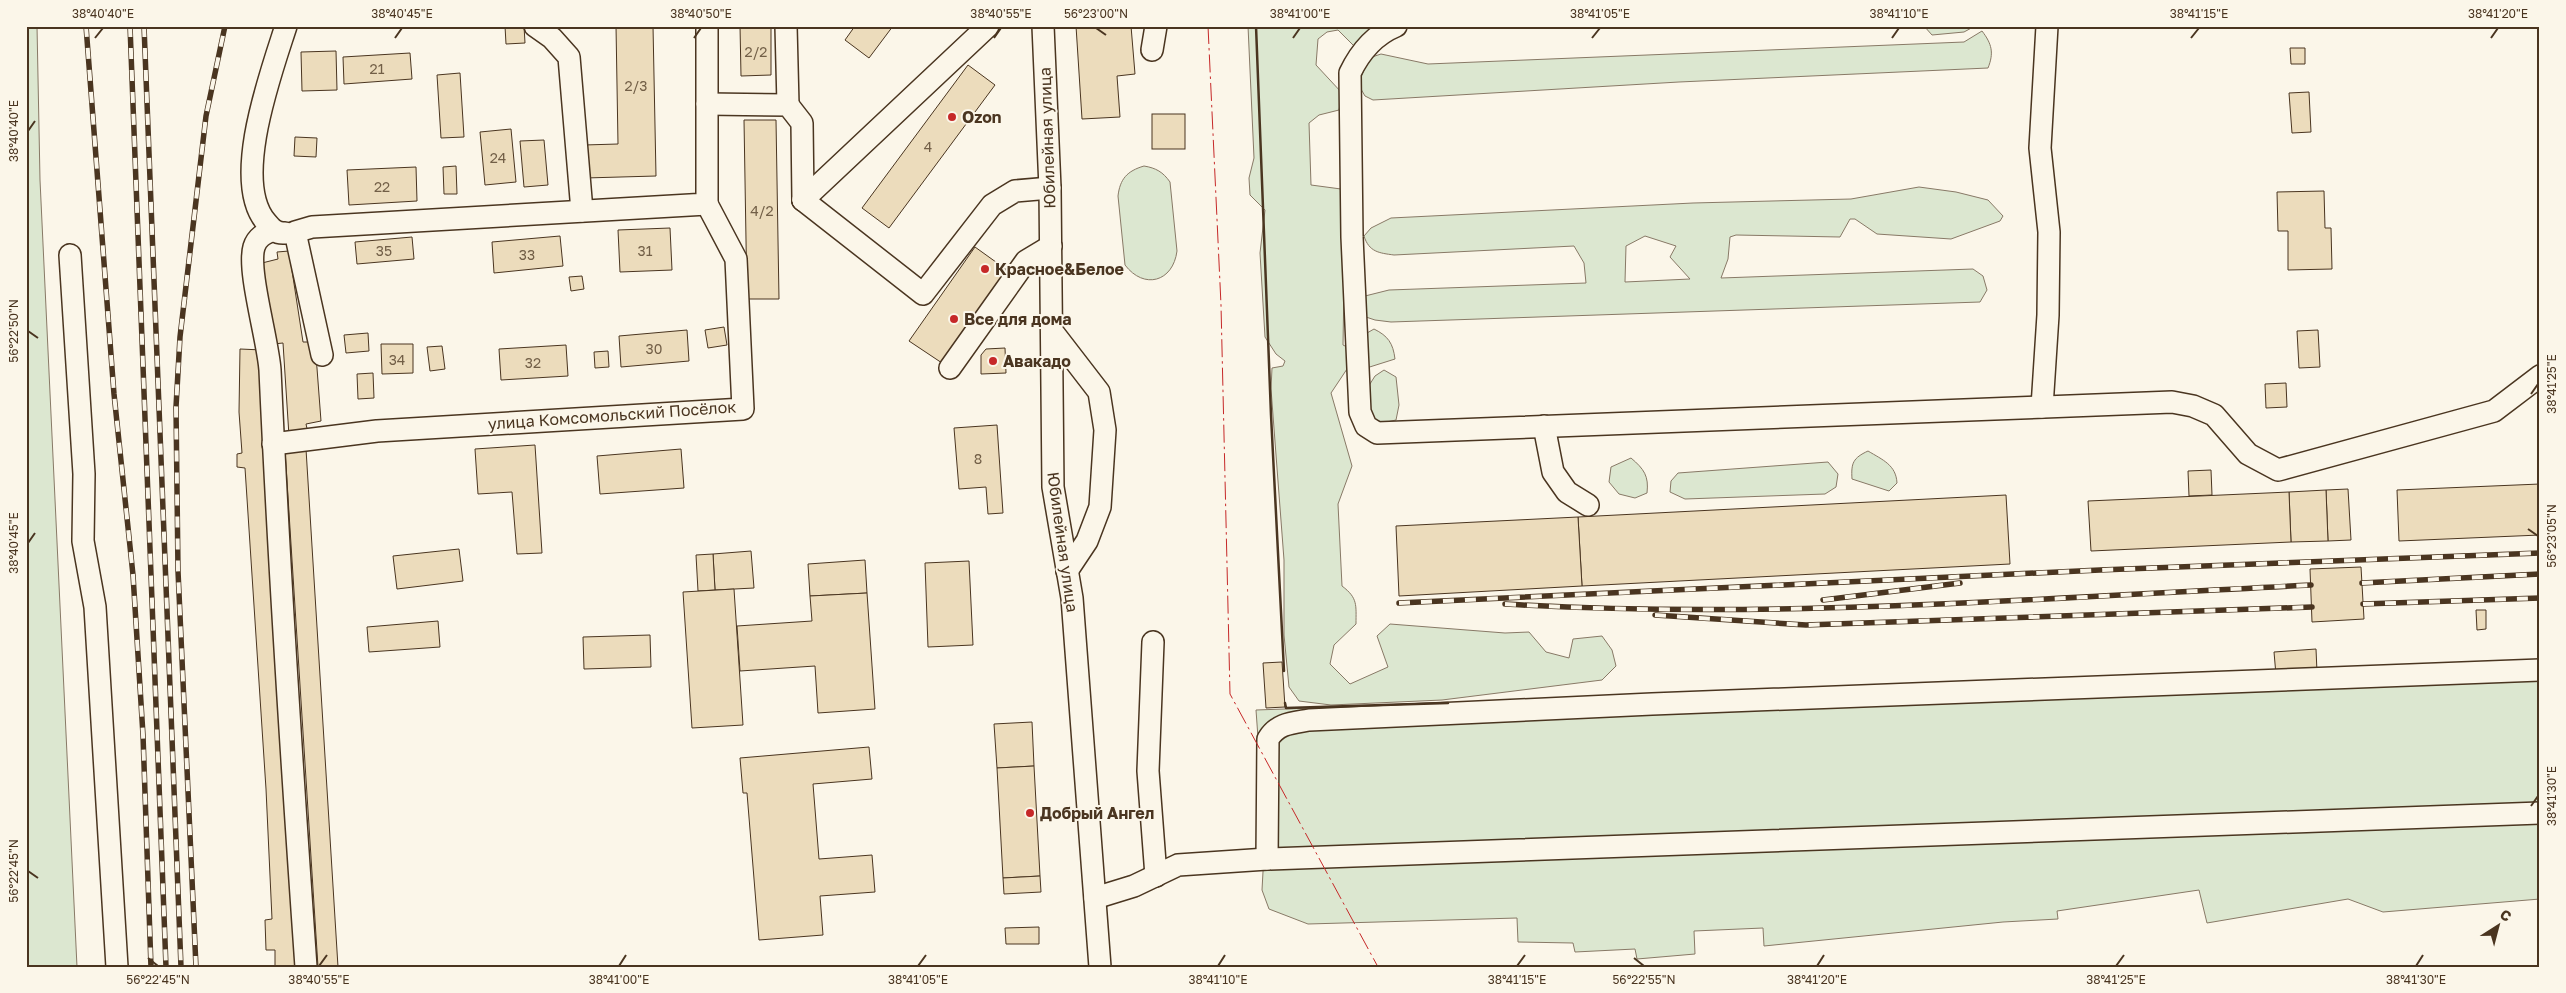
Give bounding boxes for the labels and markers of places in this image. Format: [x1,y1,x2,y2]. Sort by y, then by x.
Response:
place label: Ozon [962,107,1002,127]
marker: Ozon [946,111,958,123]
place label: Красное&Белое [995,259,1124,279]
marker: Красное&Белое [979,263,991,275]
place label: Все для дома [964,309,1071,329]
marker: Все для дома [948,313,960,325]
place label: Авакадо [1003,351,1071,371]
marker: Авакадо [987,355,999,367]
place label: Добрый Ангел [1040,803,1154,823]
marker: Добрый Ангел [1024,807,1036,819]

